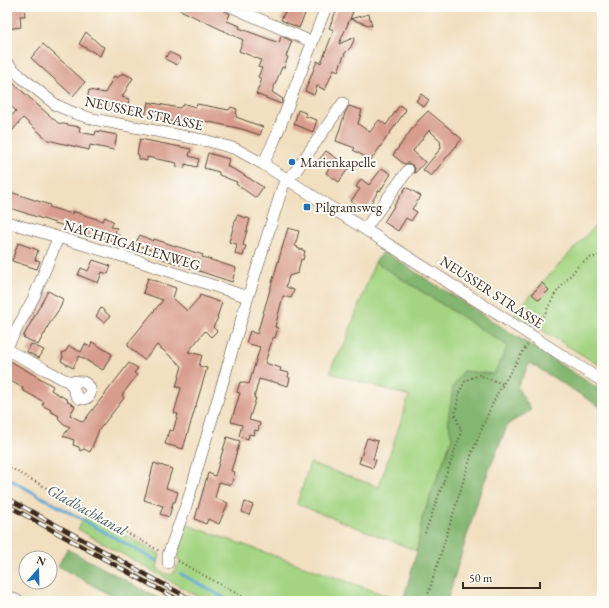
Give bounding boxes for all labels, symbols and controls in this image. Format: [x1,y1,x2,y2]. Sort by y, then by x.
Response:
street label: NEUSSER STRASSE [83,92,205,134]
place label: Marienkapelle [300,153,376,171]
marker: Marienkapelle [287,157,297,167]
place label: Pilgramsweg [315,198,383,216]
marker: Pilgramsweg [302,202,312,212]
street label: NACHTIGALLENWEG [62,216,202,274]
street label: NEUSSER STRASSE [437,252,547,332]
water label: Gladbachkanal [44,480,131,540]
north arrow [18,550,58,590]
text: N [35,553,48,569]
scale bar [463,564,540,590]
text: 50 m [469,570,493,586]

